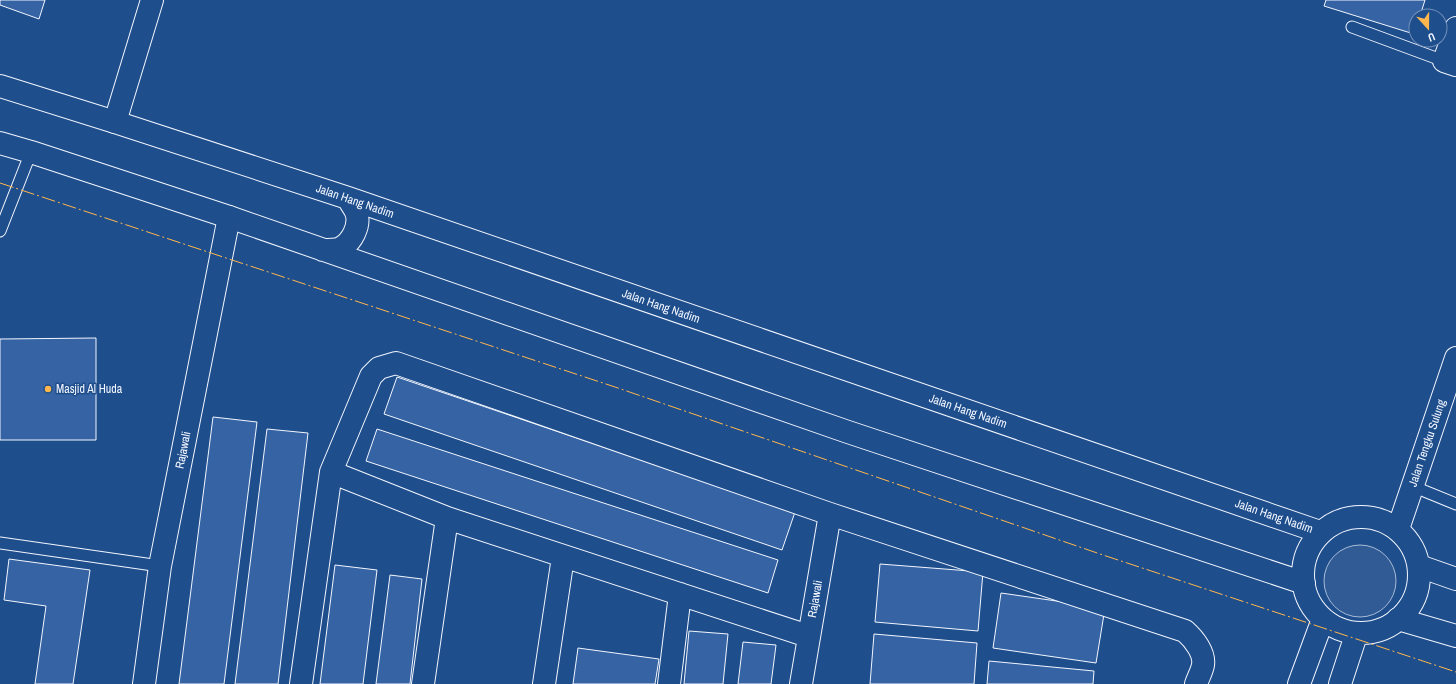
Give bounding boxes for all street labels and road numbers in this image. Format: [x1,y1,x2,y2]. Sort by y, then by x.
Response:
street label: Jalan Hang Nadim [314,180,396,222]
street label: Jalan Hang Nadim [620,285,702,327]
street label: Jalan Hang Nadim [927,390,1009,432]
street label: Jalan Tengku Sulung [1405,397,1450,489]
street label: Rajawali [172,430,194,470]
street label: Jalan Hang Nadim [1233,495,1315,537]
street label: Rajawali [804,579,826,619]

